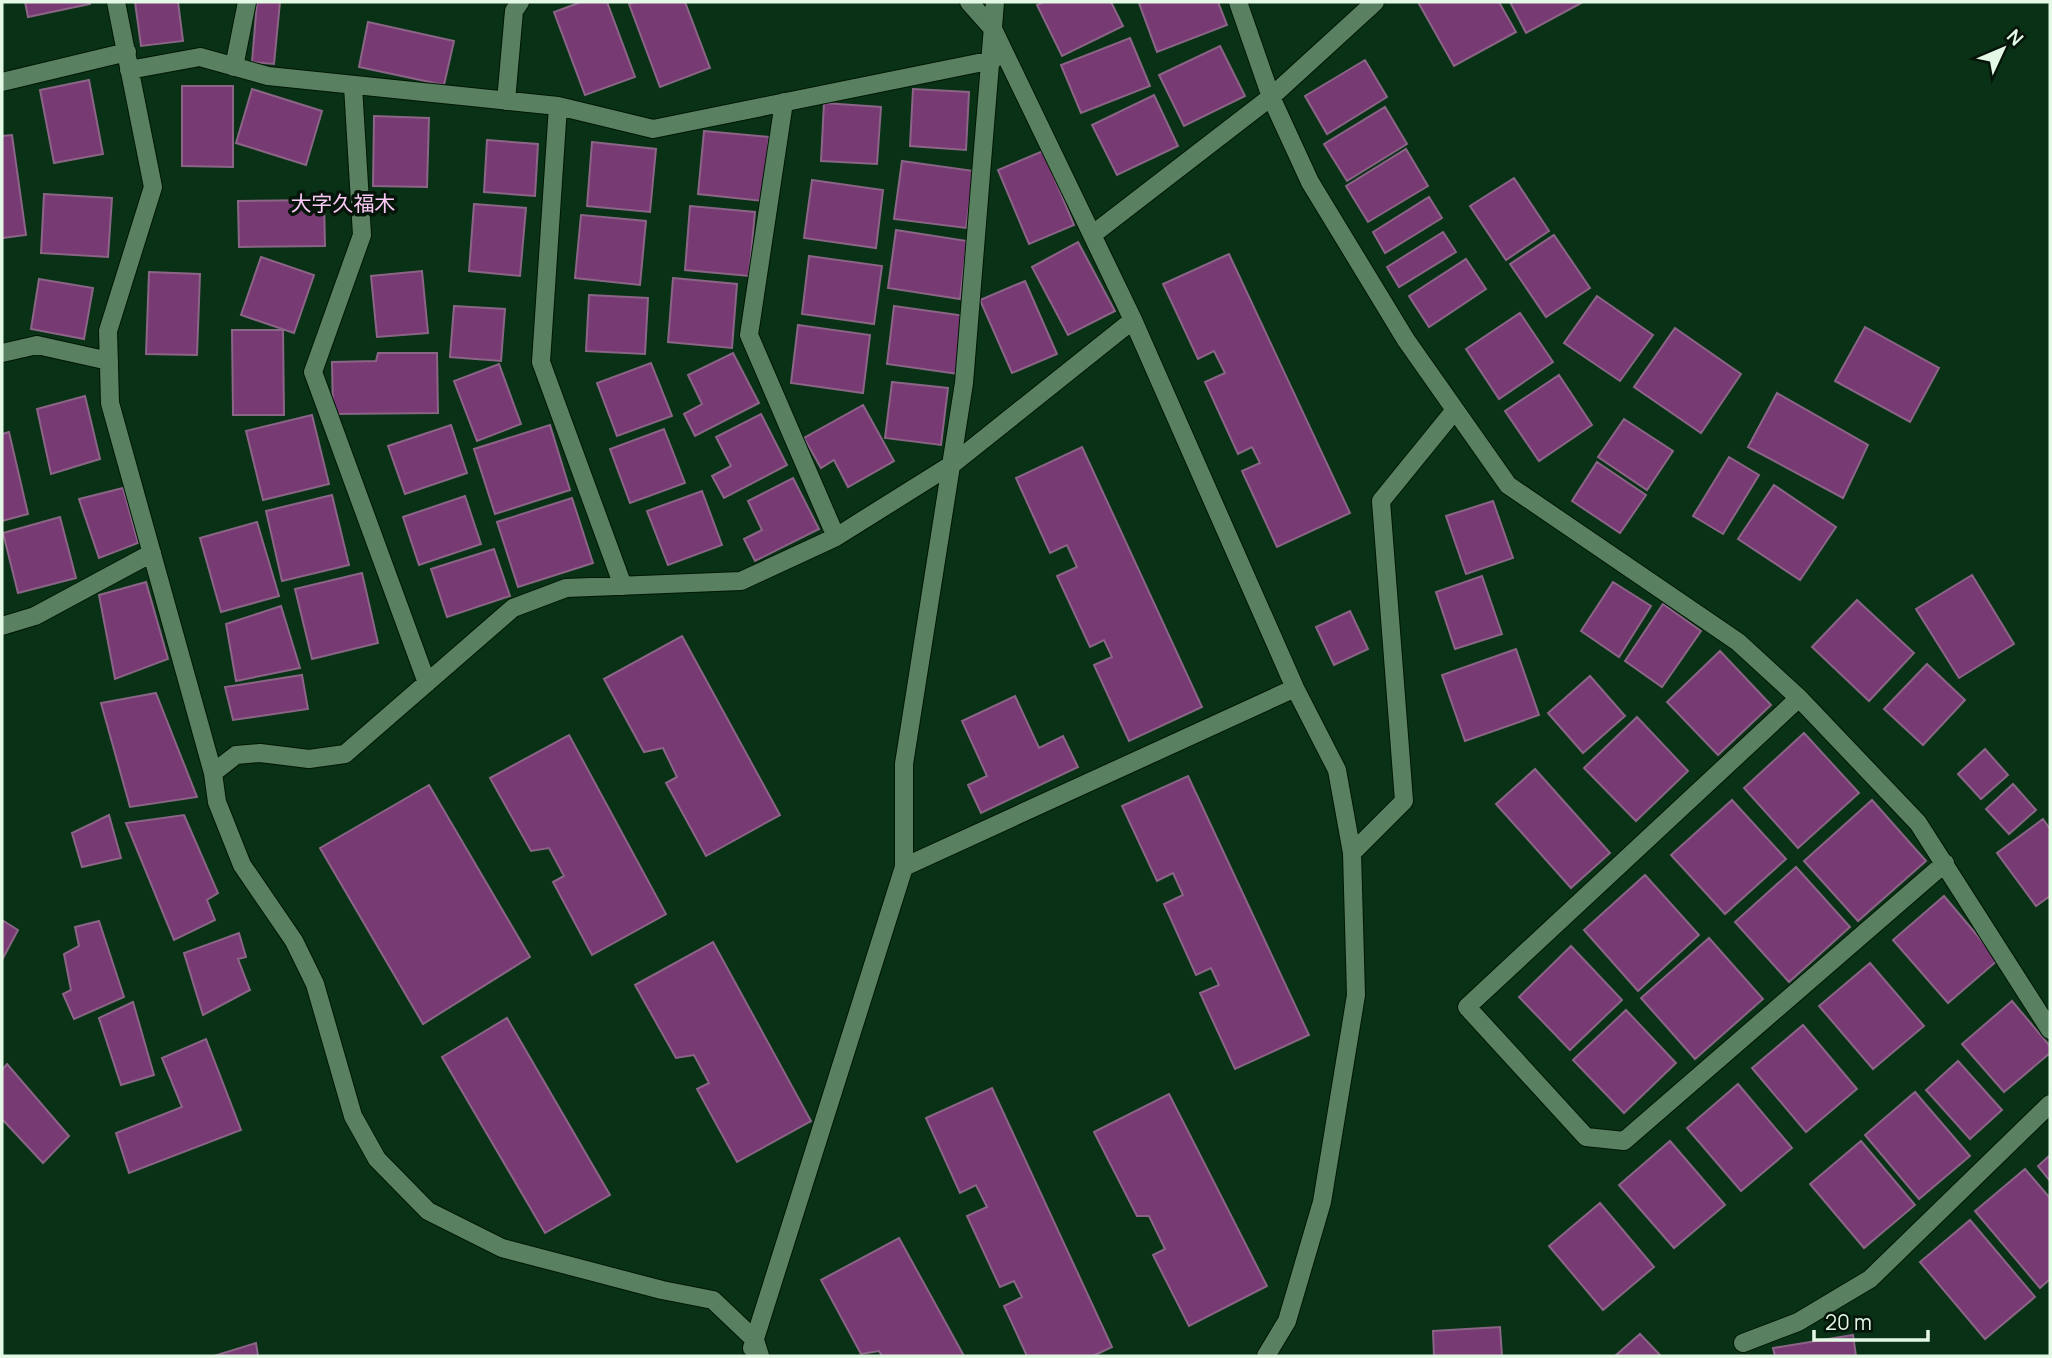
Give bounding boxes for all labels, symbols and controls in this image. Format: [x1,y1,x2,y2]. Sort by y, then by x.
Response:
north arrow [1968,14,2038,84]
text: N [2001,23,2029,51]
district label: 大字久福木 [291,189,396,217]
scale bar [1814,1298,1928,1342]
text: 20 m [1825,1308,1872,1336]

